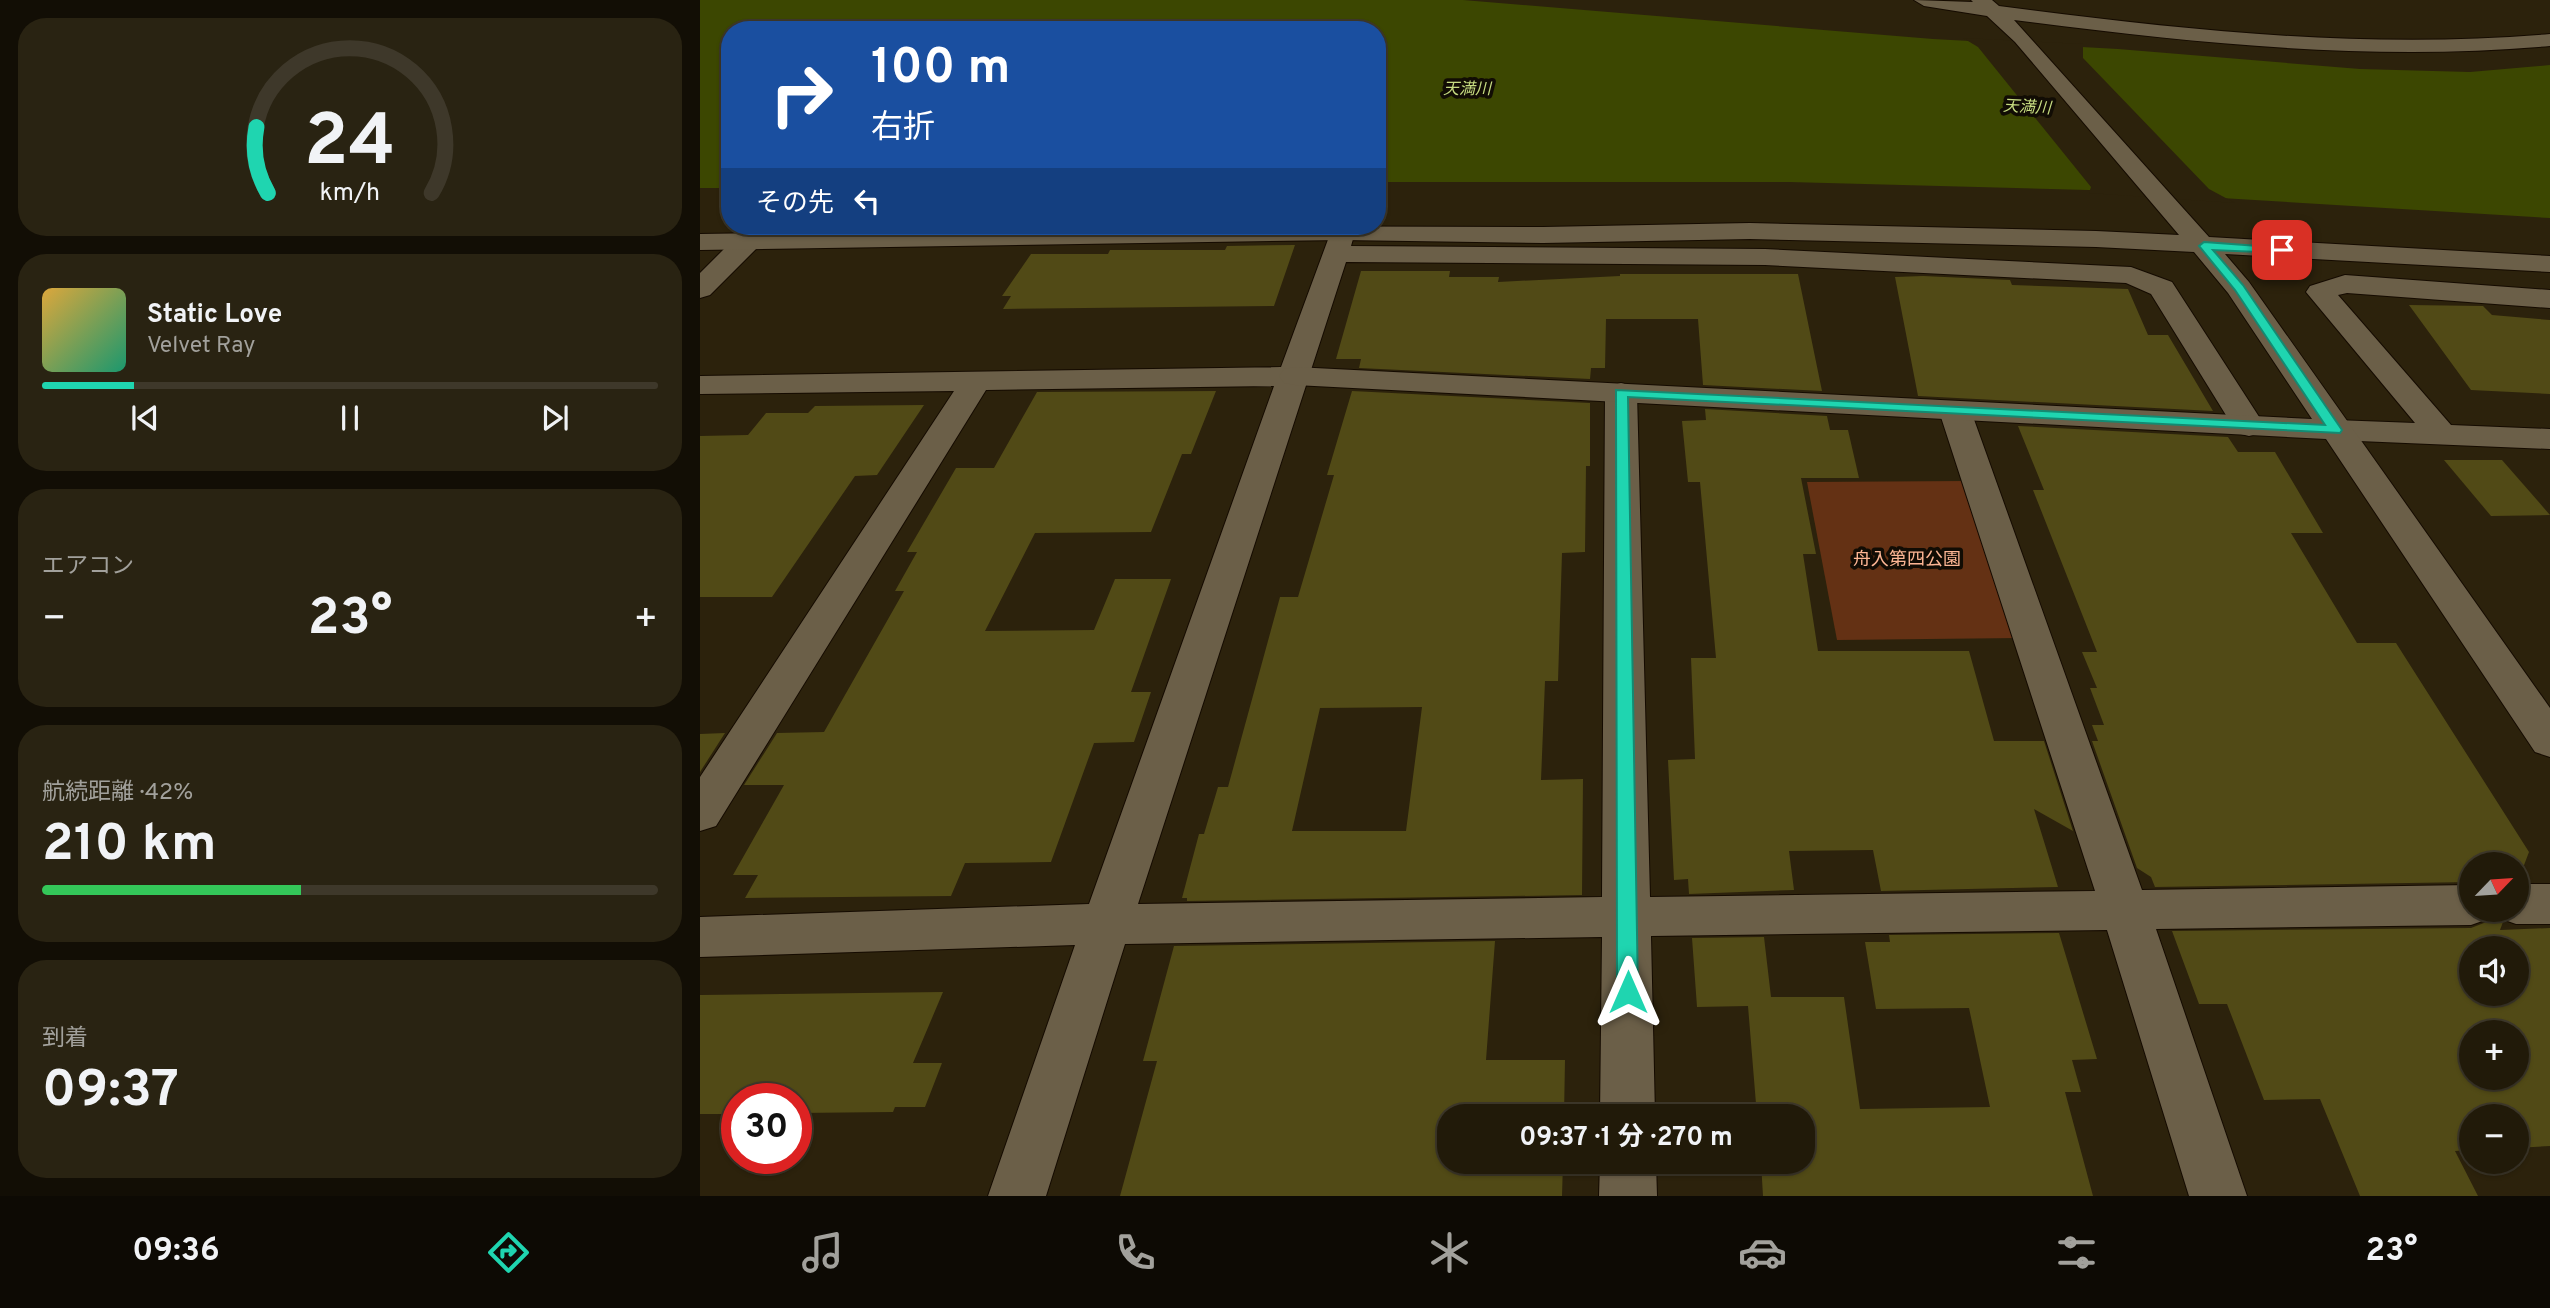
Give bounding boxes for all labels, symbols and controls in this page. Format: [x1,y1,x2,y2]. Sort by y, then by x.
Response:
text: 100 m [871,39,1010,101]
icon: right [756,49,847,140]
water label: 天満川 [1443,80,1493,100]
water label: 天満川 [2003,97,2053,119]
text: 24 [304,99,396,191]
text: 右折 [871,109,935,149]
text: km/h [320,178,380,210]
icon: left [848,182,886,220]
text: その先 [756,188,834,221]
pin [2252,220,2312,280]
icon: arrive [2263,231,2301,269]
text: Static Love [147,299,282,332]
text: Velvet Ray [147,332,255,361]
icon: previous [126,399,164,437]
icon: pause [331,399,369,437]
icon: next [536,399,574,437]
park label: 舟入第四公園 [1853,549,1961,572]
text: エアコン [42,553,134,582]
text: 23° [308,587,392,653]
text: − [42,596,67,645]
text: + [633,596,658,645]
text: 航続距離 · 42% [42,779,193,808]
text: 210 km [42,813,217,879]
north arrow [2459,852,2529,922]
map controls [2459,852,2529,1174]
button: sound [2459,936,2529,1006]
position arrow [1591,955,1665,1029]
button: + [2459,1020,2529,1090]
text: 到着 [42,1025,88,1054]
text: 09:37 [42,1059,179,1125]
speed limit sign: 30 [721,1083,812,1174]
button: − [2459,1104,2529,1174]
text: 09:37 · 1 分 · 270 m [1519,1122,1733,1155]
icon: directions [484,1228,533,1277]
icon: music [798,1228,847,1277]
icon: phone [1111,1228,1160,1277]
icon: climate [1425,1228,1474,1277]
icon: car [1738,1228,1787,1277]
icon: filters [2052,1228,2101,1277]
text: 09:36 [132,1232,220,1272]
text: 23° [2366,1232,2418,1272]

